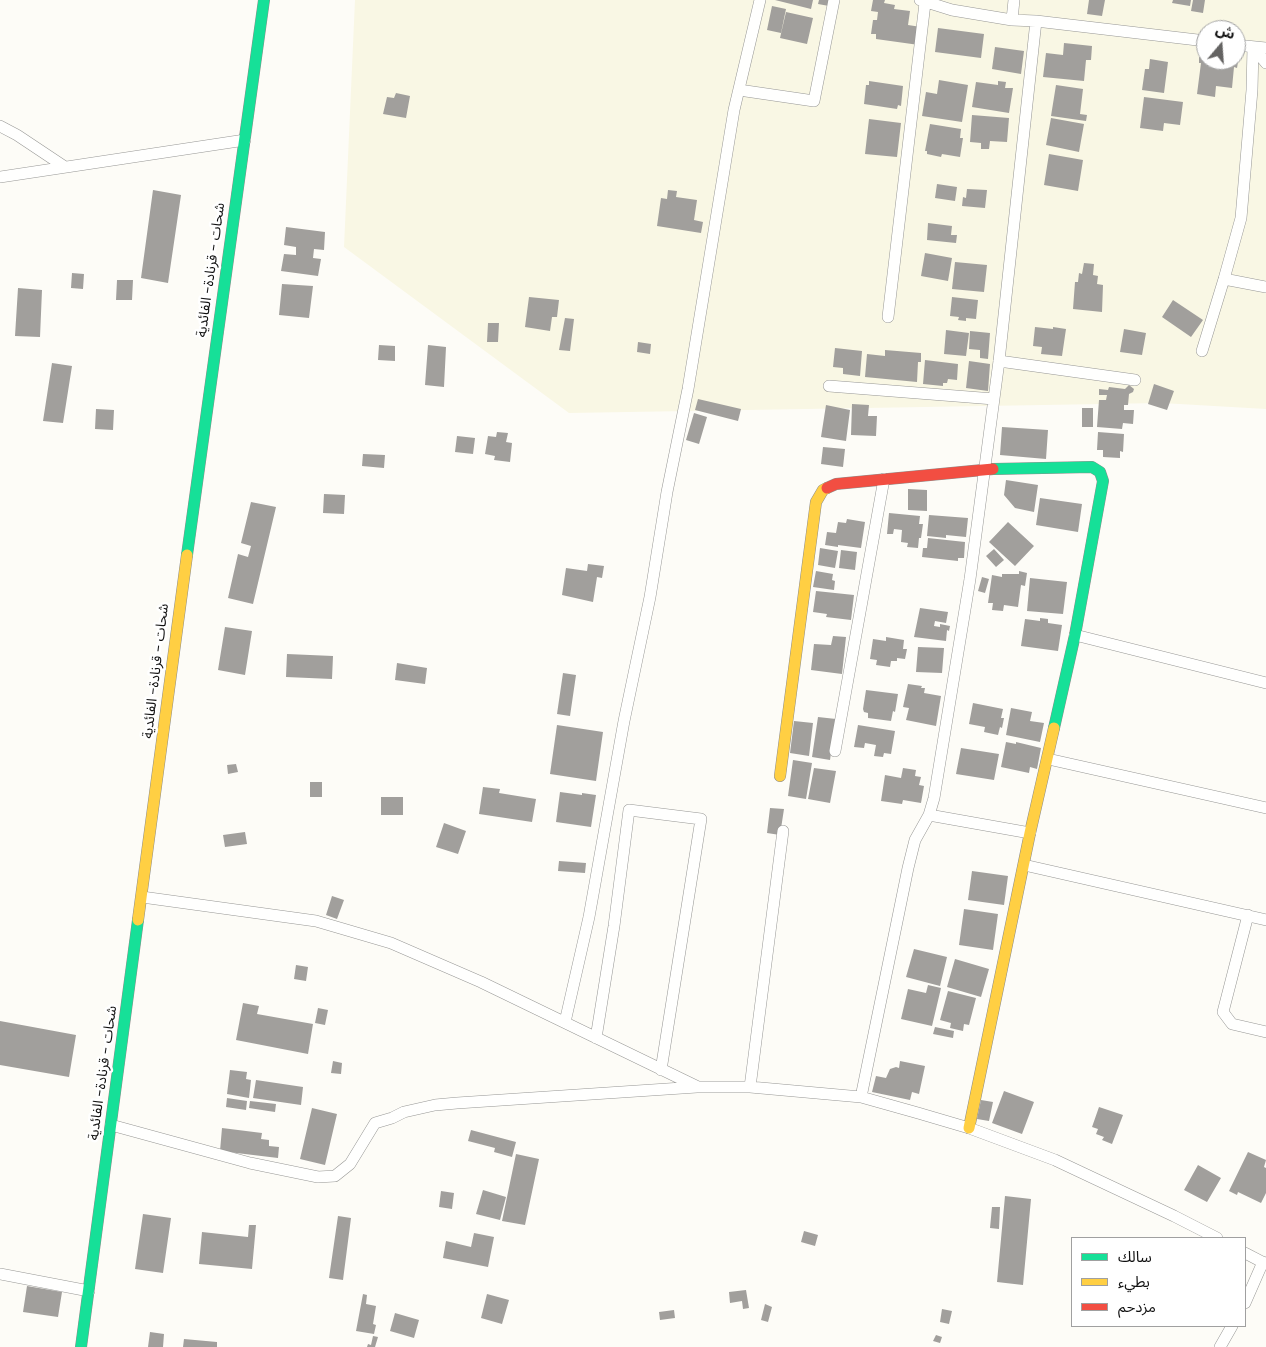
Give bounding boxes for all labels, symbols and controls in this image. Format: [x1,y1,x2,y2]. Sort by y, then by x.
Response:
north arrow [1196,20,1246,70]
text: ش [1213,20,1237,43]
street label: شحات - قرنادة- الفائدية [193,202,229,338]
street label: شحات - قرنادة- الفائدية [139,603,173,739]
street label: شحات - قرنادة- الفائدية [85,1005,121,1141]
legend [1071,1237,1246,1327]
text: سالك [1118,1247,1152,1266]
text: بطيء [1118,1272,1150,1291]
text: مزدحم [1118,1297,1156,1316]

